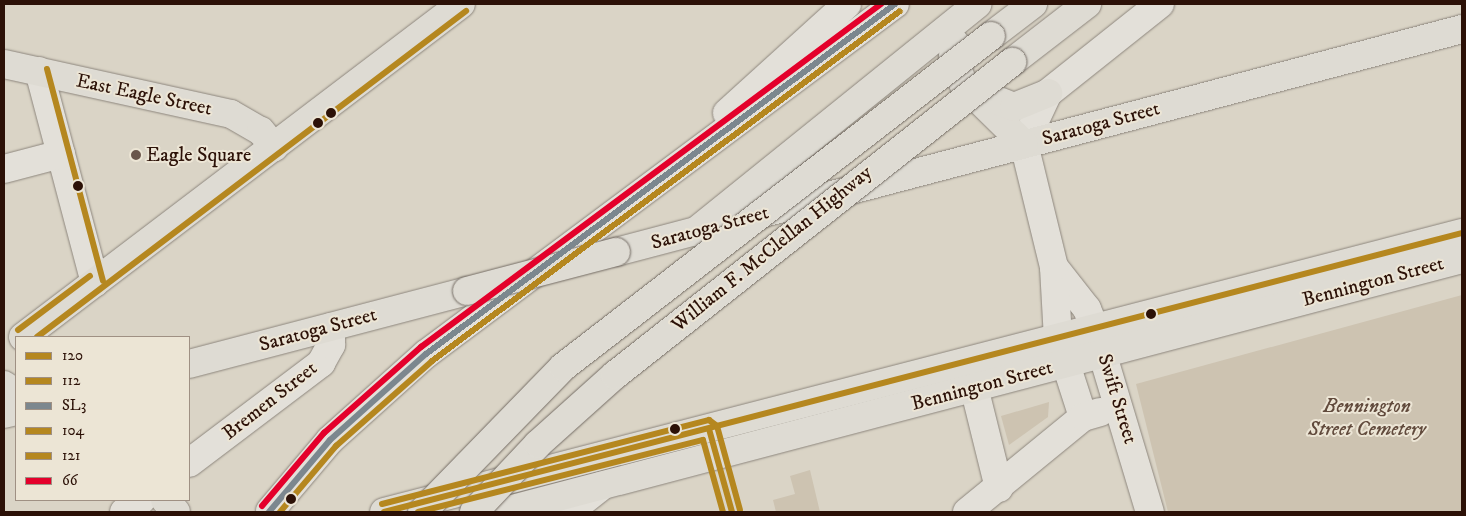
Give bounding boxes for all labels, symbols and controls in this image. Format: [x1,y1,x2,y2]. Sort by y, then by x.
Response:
street label: East Eagle Street [74,69,214,121]
street label: Saratoga Street [1040,97,1162,151]
unlabelled marker [326,108,336,118]
unlabelled marker [313,118,323,128]
place label: Eagle Square [146,143,251,167]
marker: Eagle Square [130,149,142,161]
street label: William F. McClellan Highway [667,161,877,337]
unlabelled marker [73,181,83,191]
street label: Saratoga Street [649,201,771,255]
street label: Bennington Street [1300,252,1446,312]
street label: Saratoga Street [257,303,379,357]
unlabelled marker [1146,309,1156,319]
legend [15,336,190,501]
text: 120 [62,346,83,365]
street label: Swift Street [1092,351,1142,447]
street label: Bennington Street [909,356,1055,416]
street label: Bremen Street [218,357,322,445]
text: 112 [62,371,80,390]
park label: Bennington Street Cemetery [1308,395,1426,442]
text: SL3 [62,396,86,415]
text: 104 [62,421,84,440]
unlabelled marker [670,424,680,434]
text: 121 [62,446,80,465]
text: 66 [62,471,78,490]
unlabelled marker [286,494,296,504]

